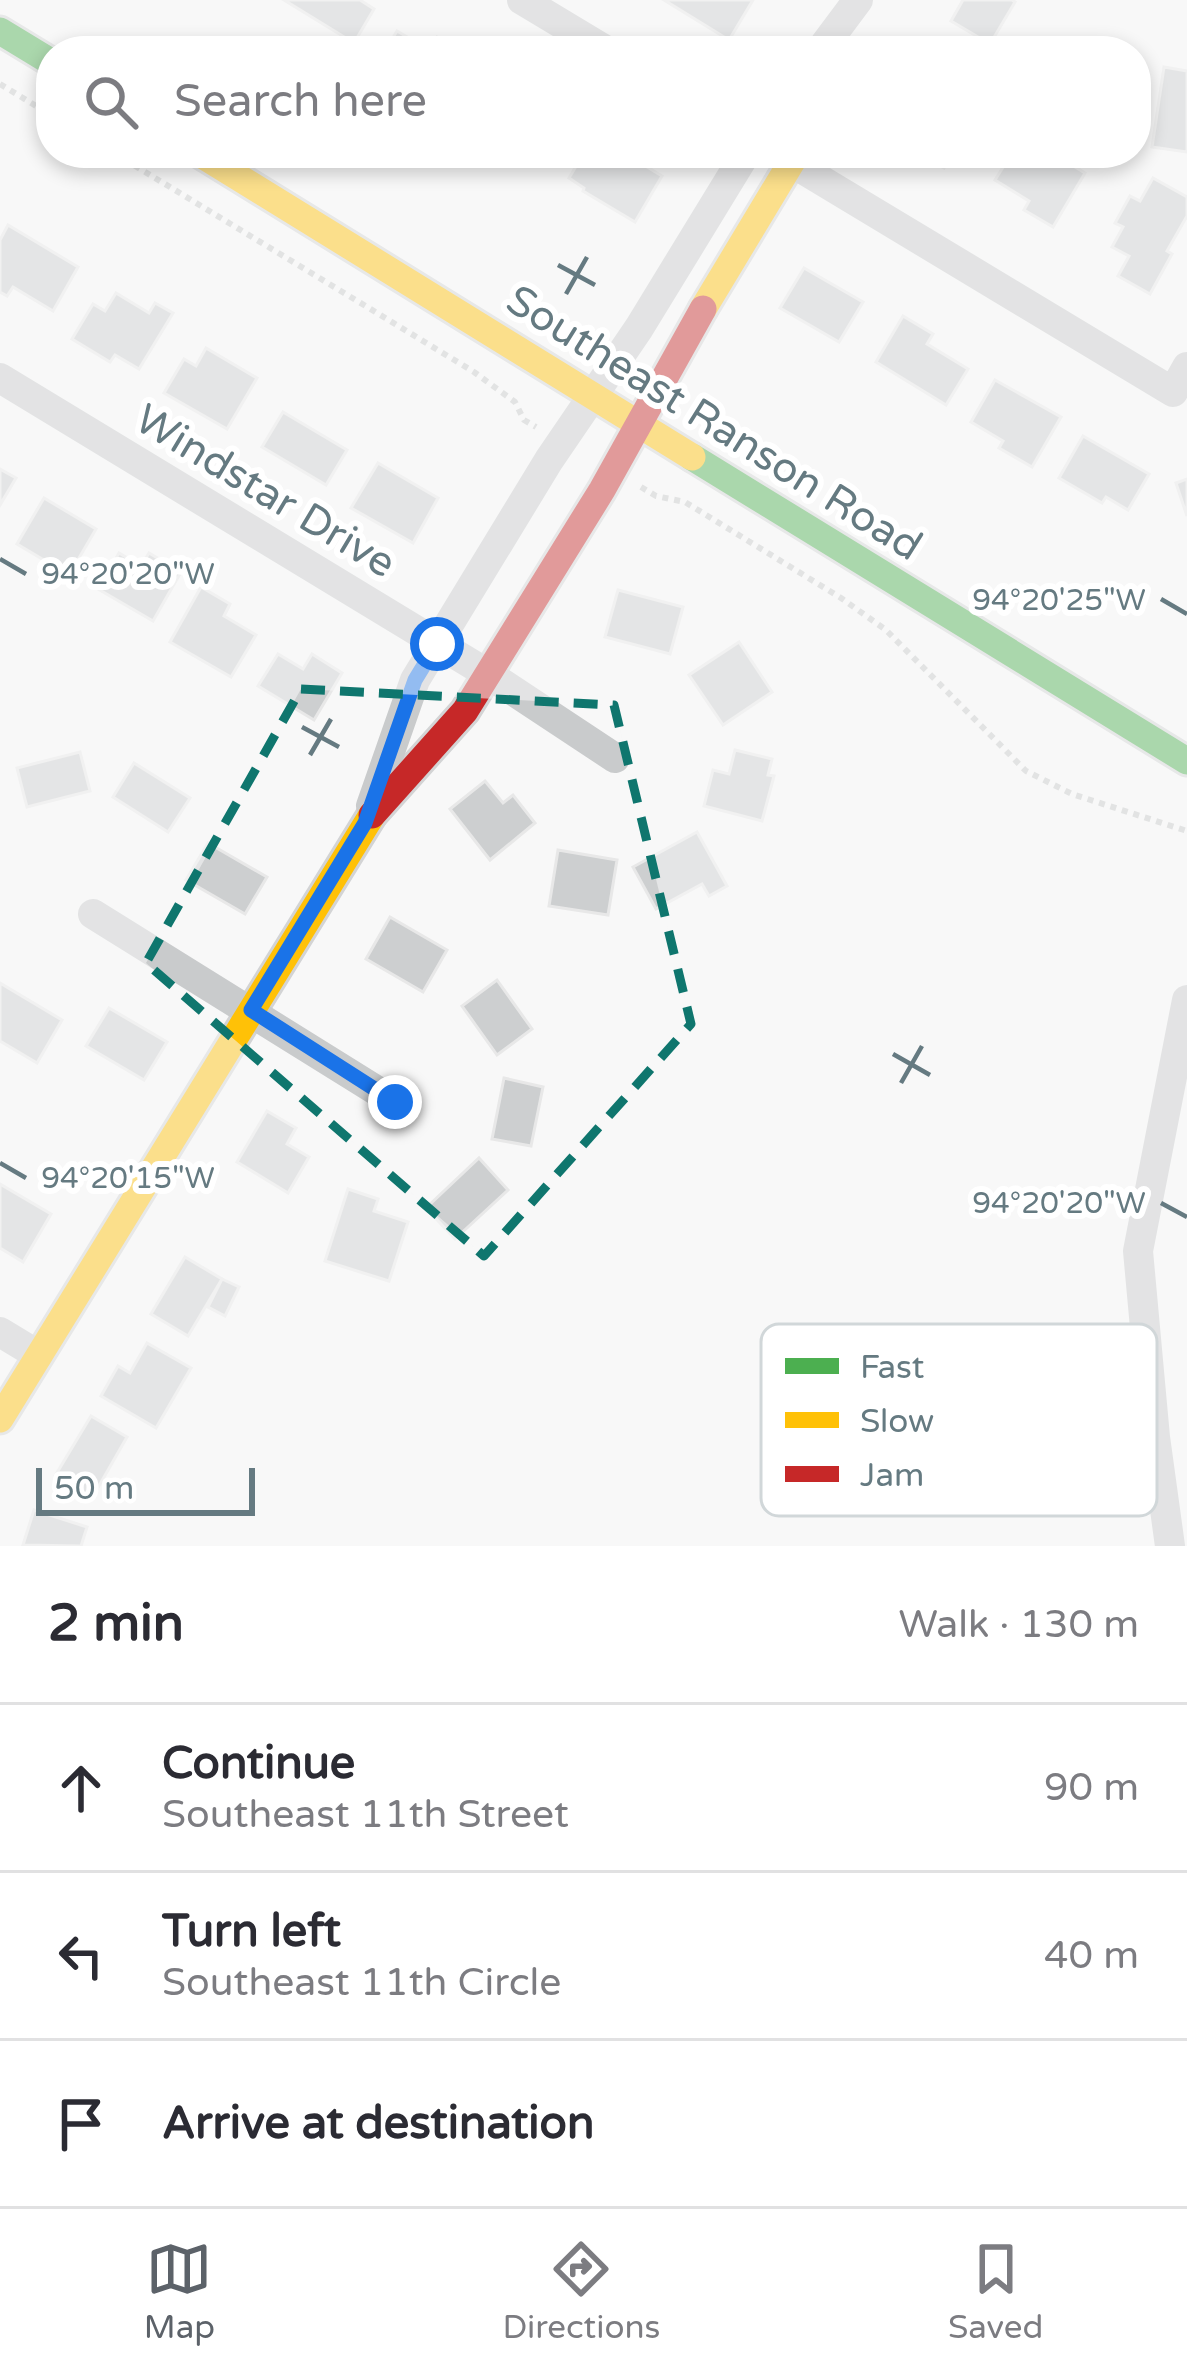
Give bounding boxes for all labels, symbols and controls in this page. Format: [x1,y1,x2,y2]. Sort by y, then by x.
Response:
search box [36,36,1151,168]
icon: search [78,69,144,135]
text: Search here [174,75,427,129]
street label: Southeast Ranson Road [497,275,931,572]
street label: Windstar Drive [126,394,405,589]
text: 94°20'20"W [41,556,215,593]
text: 94°20'25"W [972,582,1146,619]
route start [410,617,464,671]
route end [368,1075,422,1129]
text: 94°20'15"W [41,1160,215,1197]
text: 94°20'20"W [972,1185,1146,1222]
legend [761,1324,1157,1516]
text: Fast [860,1348,924,1387]
text: Slow [860,1402,934,1441]
text: Jam [860,1456,924,1495]
scale bar [36,1462,255,1515]
text: 50 m [54,1469,134,1508]
text: 2 min [48,1593,184,1655]
text: Walk · 130 m [898,1601,1139,1648]
text: Continue [162,1737,355,1791]
icon: ahead [48,1755,114,1821]
text: 90 m [1044,1764,1139,1811]
text: Southeast 11th Street [162,1791,569,1838]
text: Turn left [162,1905,341,1959]
icon: left [48,1923,114,1989]
text: 40 m [1044,1932,1139,1979]
text: Southeast 11th Circle [162,1959,561,2006]
icon: arrive [48,2091,114,2157]
text: Arrive at destination [162,2097,594,2151]
tab: Map [144,2236,215,2347]
tab: Directions [503,2236,660,2347]
tab: Saved [948,2236,1043,2347]

